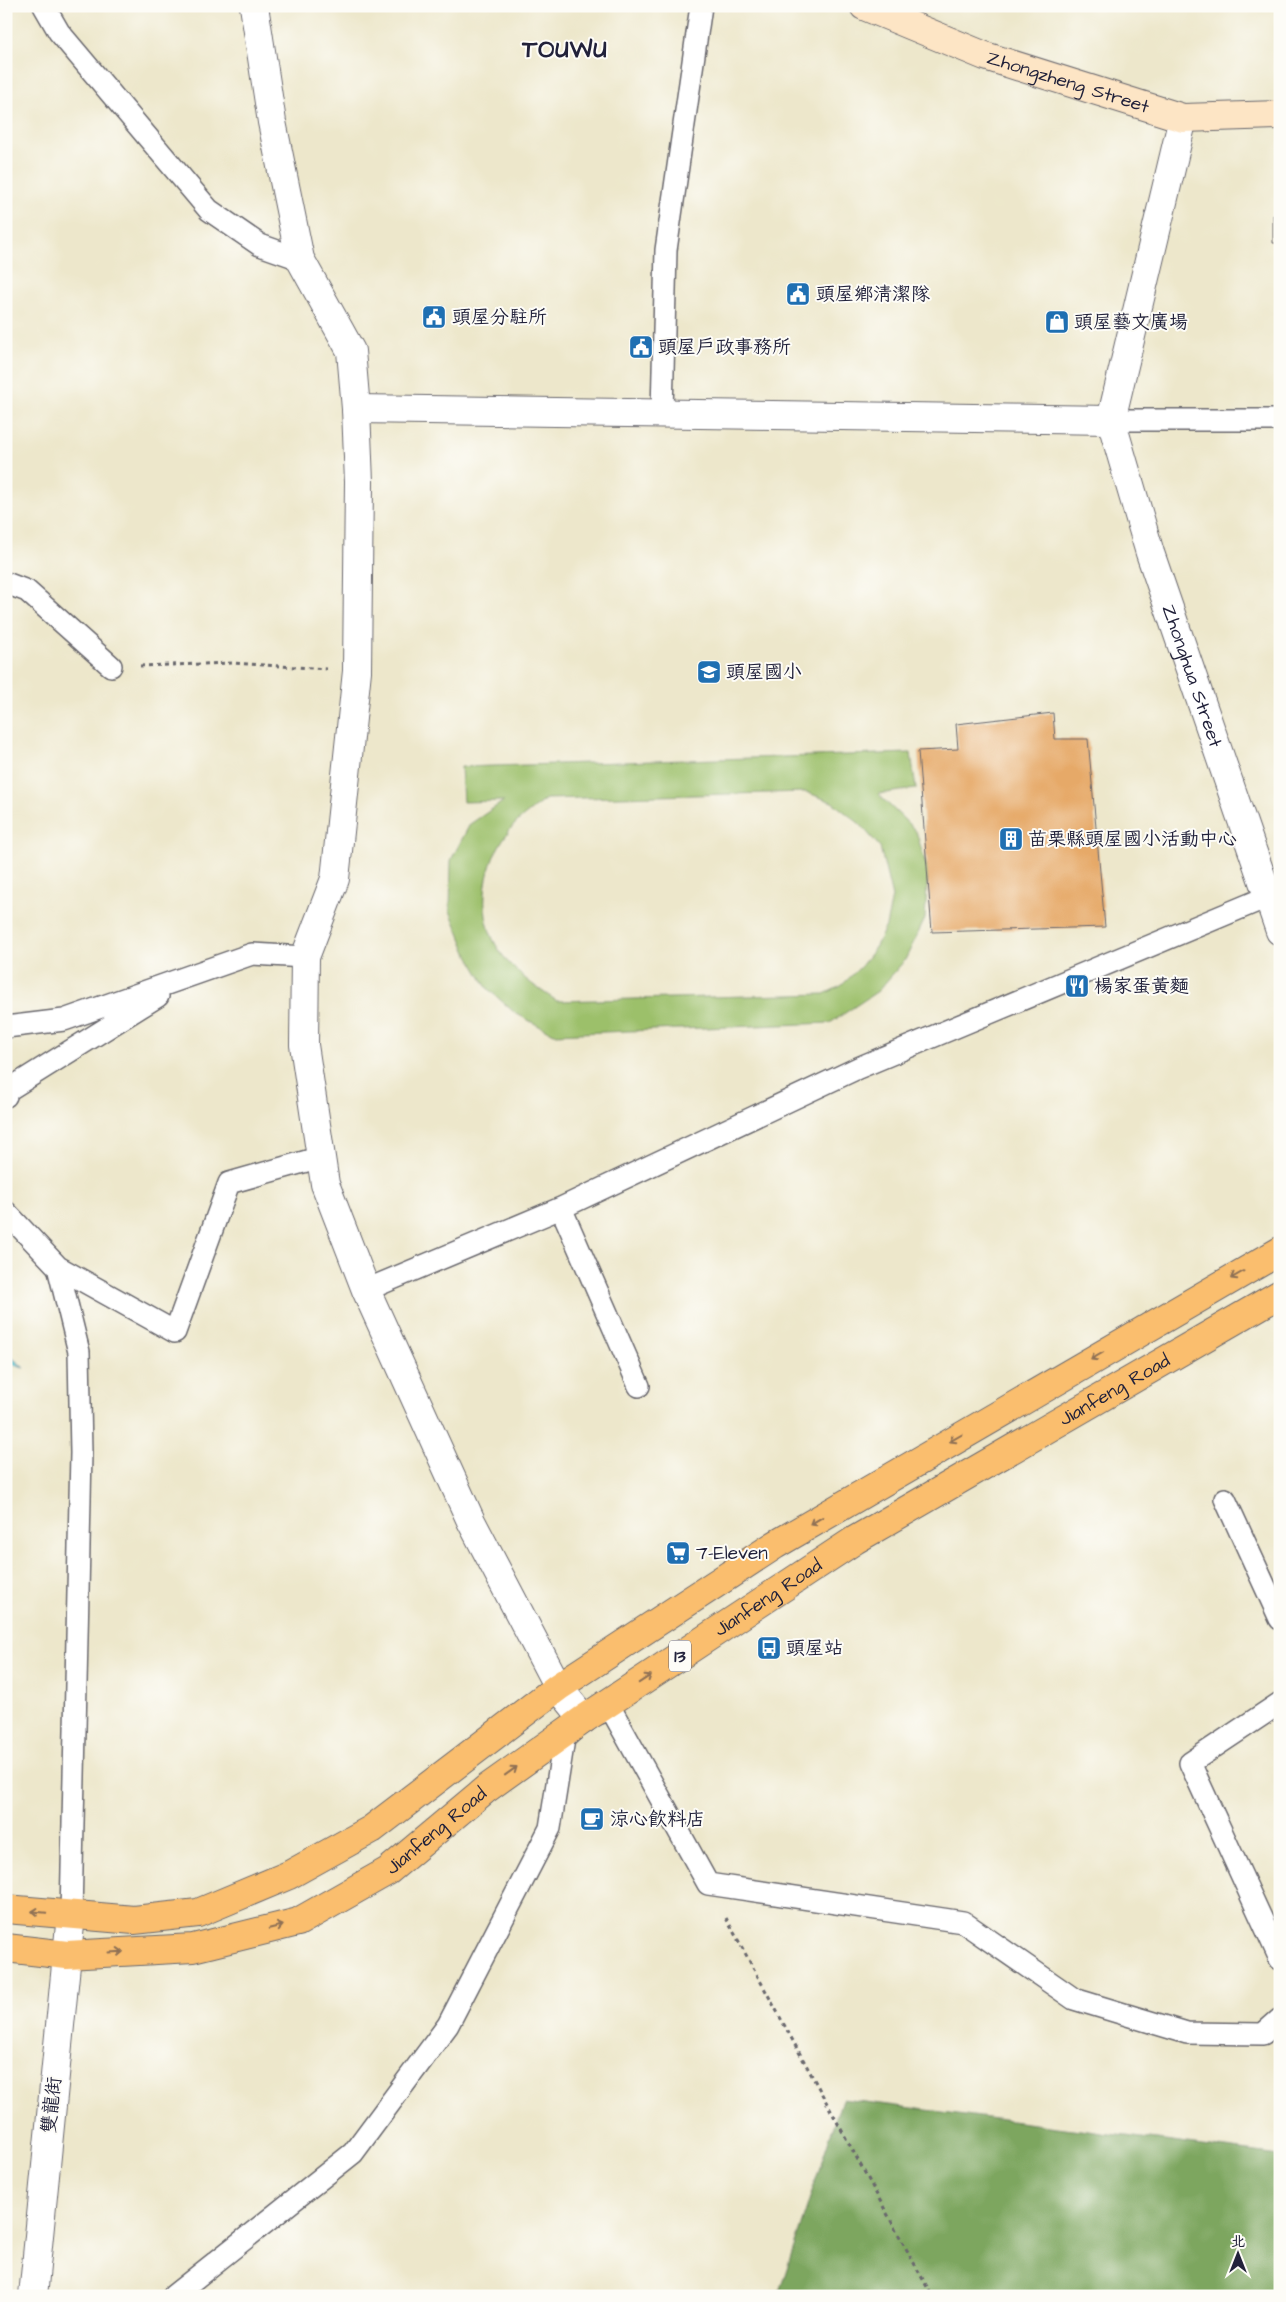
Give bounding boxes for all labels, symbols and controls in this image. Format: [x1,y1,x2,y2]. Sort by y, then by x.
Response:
district label: TOUWU [521,33,608,67]
street label: Zhongzheng Street [983,44,1153,120]
public building icon: 頭屋鄉清潔隊 [785,281,811,307]
place label: 頭屋鄉清潔隊 [816,281,930,308]
public building icon: 頭屋分駐所 [421,304,447,330]
place label: 頭屋分駐所 [452,304,547,331]
shop icon: 頭屋藝文廣場 [1044,309,1070,335]
place label: 頭屋藝文廣場 [1074,309,1188,336]
public building icon: 頭屋戶政事務所 [628,334,654,360]
place label: 頭屋戶政事務所 [658,334,791,361]
street label: Zhonghua Street [1155,601,1229,751]
school or university icon: 頭屋國小 [696,659,722,685]
place label: 頭屋國小 [726,659,802,686]
building icon: 苗栗縣頭屋國小活動中心 [998,826,1024,852]
place label: 苗栗縣頭屋國小活動中心 [1028,826,1237,853]
restaurant icon: 楊家蛋黃麵 [1064,973,1090,999]
place label: 楊家蛋黃麵 [1094,973,1189,1000]
one-way arrow [1230,1270,1245,1280]
street label: Jianfeng Road [1054,1347,1175,1433]
one-way arrow [1090,1352,1104,1362]
one-way arrow [950,1434,964,1444]
one-way arrow [810,1516,824,1526]
supermarket icon: 7-Eleven [665,1540,691,1566]
place label: 7-Eleven [696,1540,768,1567]
street label: Jianfeng Road [709,1552,828,1643]
bus stop icon: 頭屋站 [756,1635,782,1661]
place label: 頭屋站 [786,1635,843,1662]
road number: 13 [669,1640,691,1672]
one-way arrow [638,1674,652,1684]
one-way arrow [504,1766,518,1776]
street label: Jianfeng Road [380,1780,493,1881]
cafe icon: 涼心飲料店 [579,1806,605,1832]
place label: 涼心飲料店 [610,1806,705,1833]
one-way arrow [31,1907,47,1916]
one-way arrow [267,1922,283,1931]
one-way arrow [108,1948,124,1957]
street label: 雙龍街 [36,2075,68,2135]
north arrow [1214,2230,1264,2280]
text: 北 [1231,2232,1245,2252]

